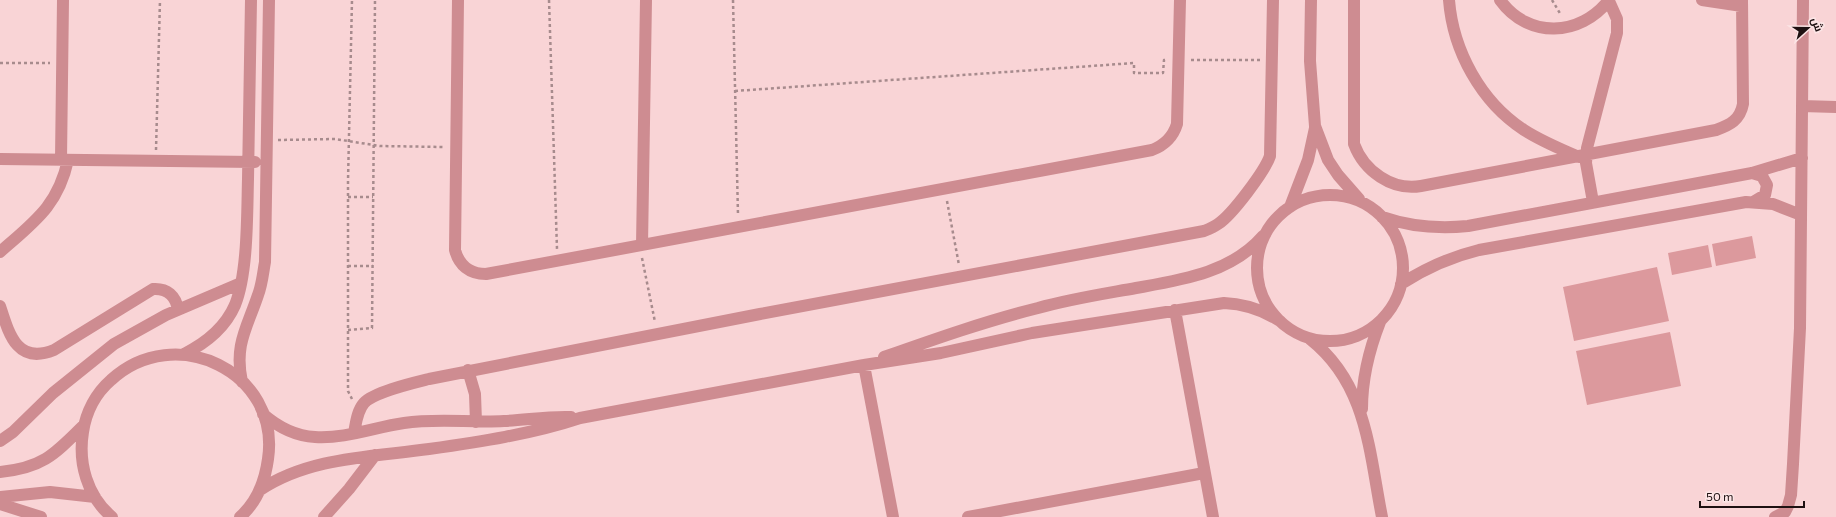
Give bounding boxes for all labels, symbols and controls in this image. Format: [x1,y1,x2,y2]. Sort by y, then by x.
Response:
north arrow [1788,8,1828,48]
text: ش [1808,15,1826,34]
scale bar [1700,483,1804,509]
text: 50 m [1706,489,1734,503]

